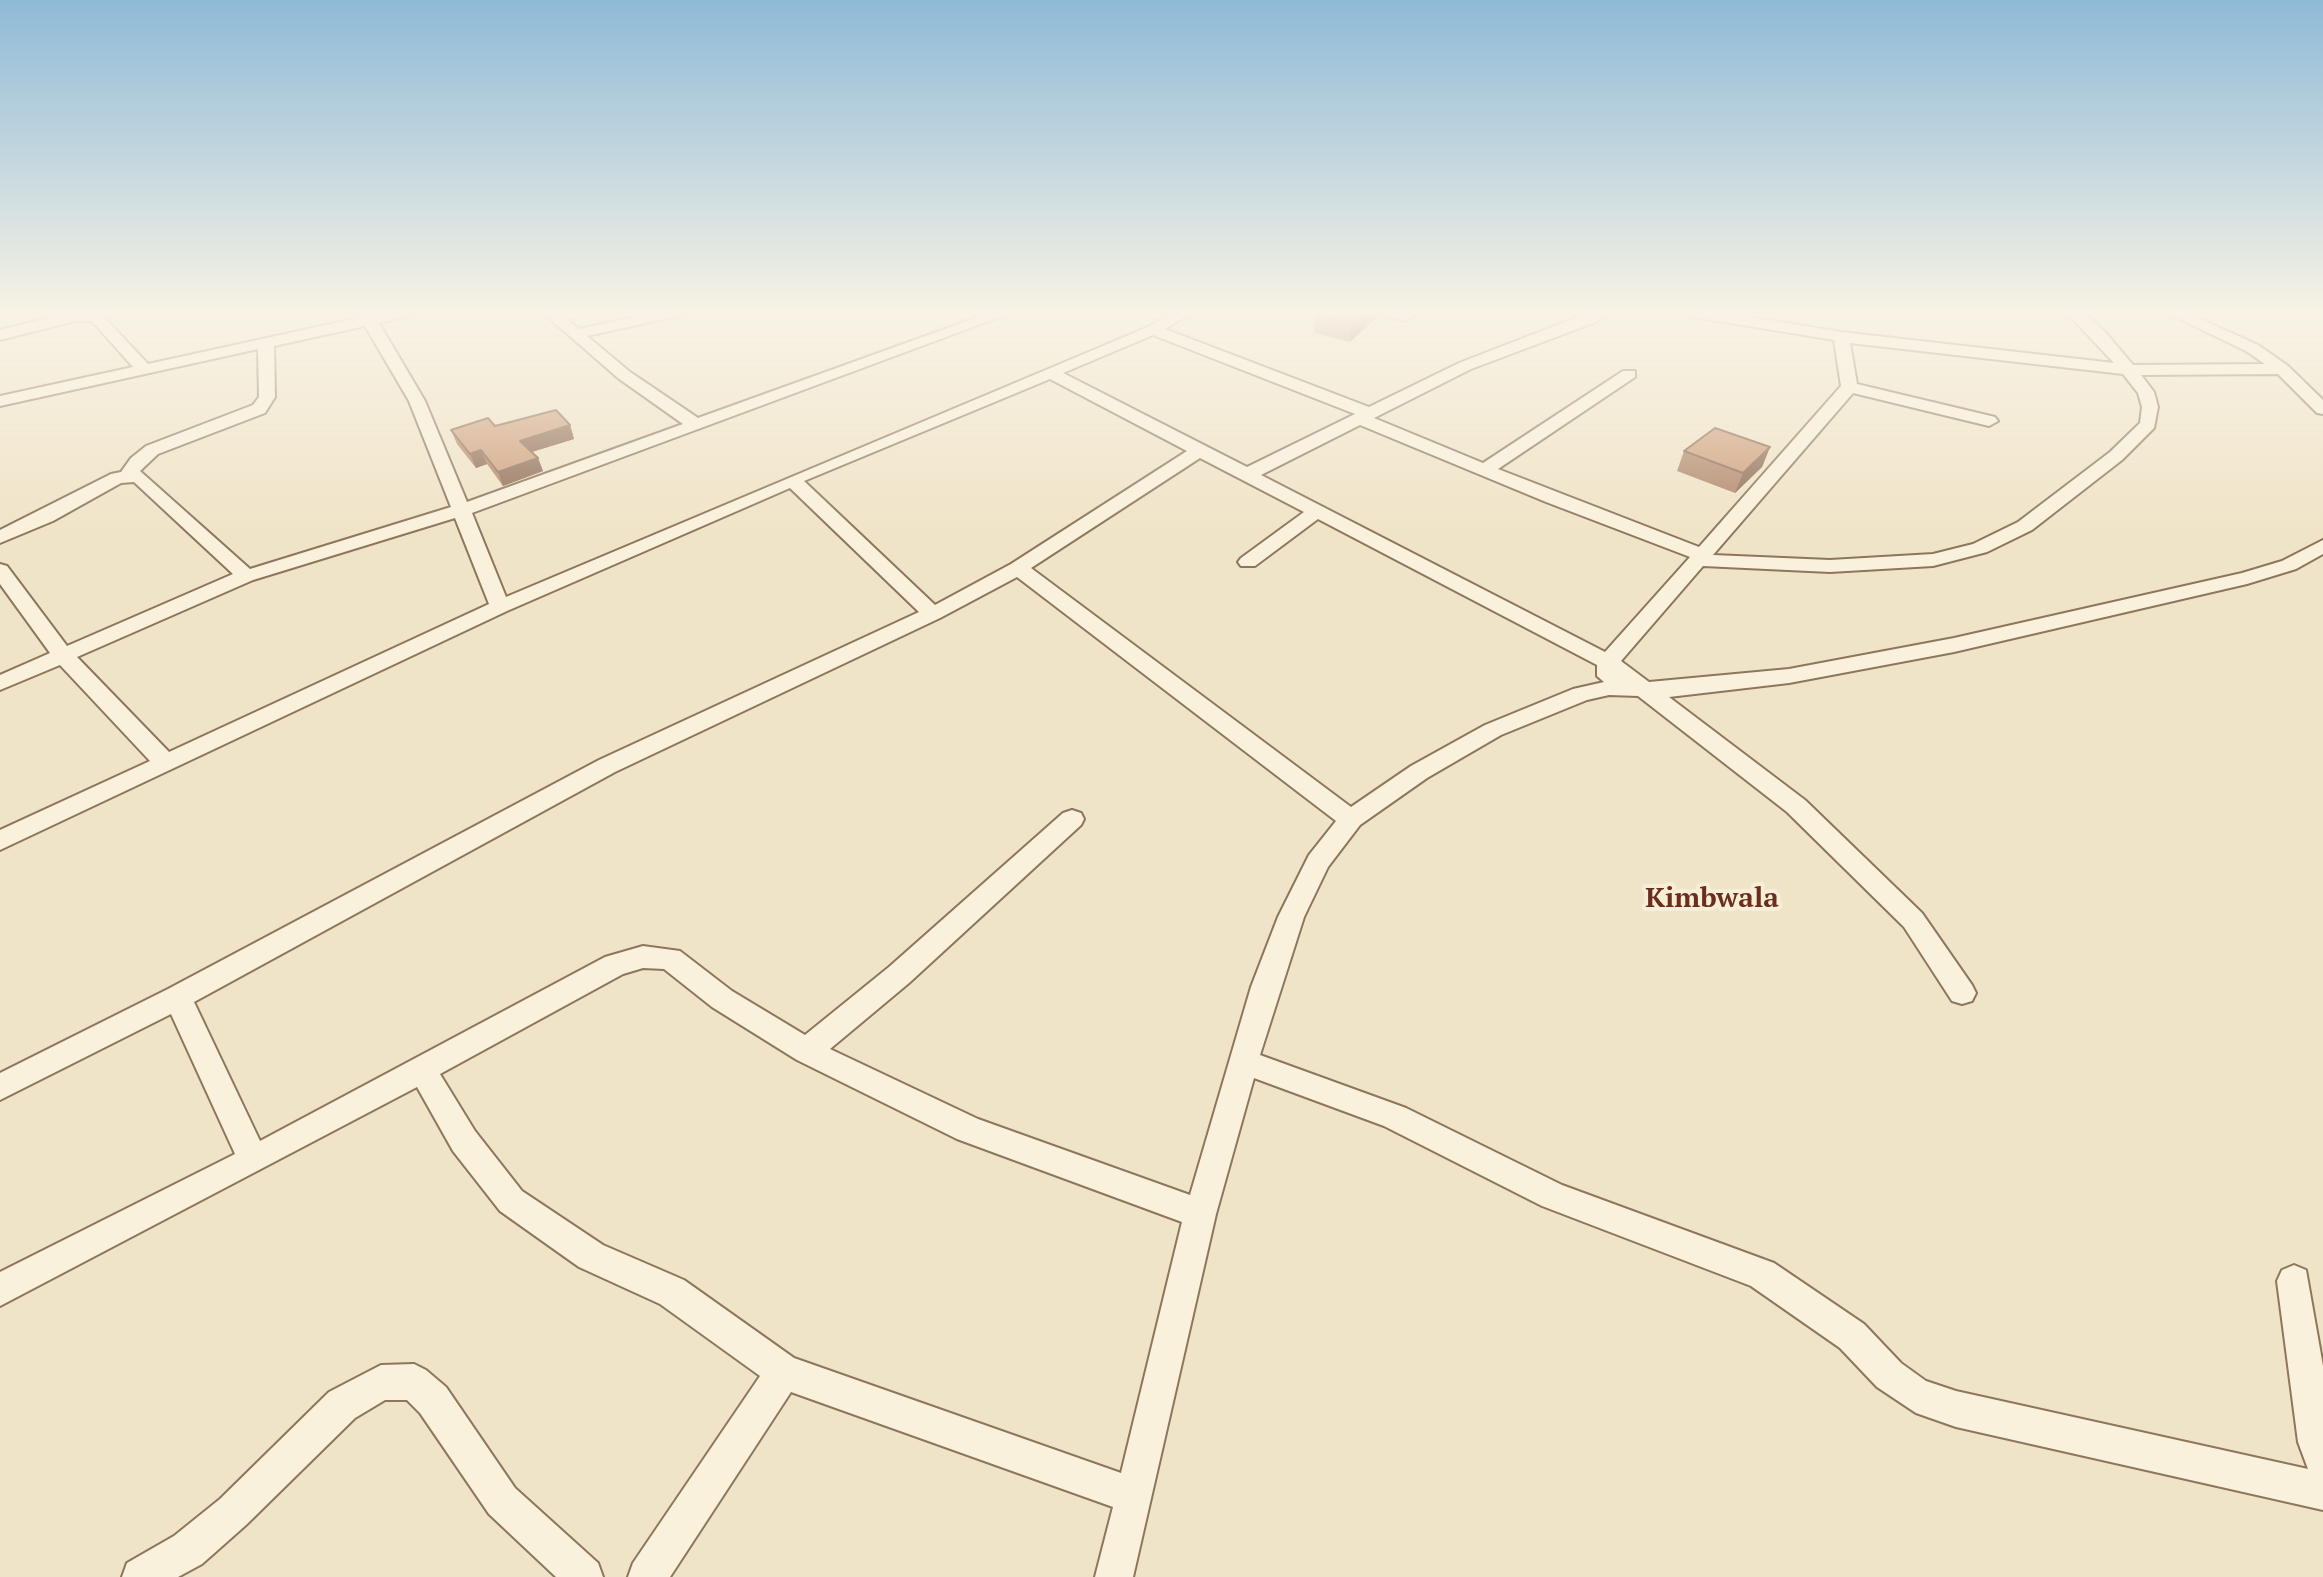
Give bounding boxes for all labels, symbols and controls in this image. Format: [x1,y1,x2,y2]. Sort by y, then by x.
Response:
district label: Kimbwala [1645,882,1779,916]

